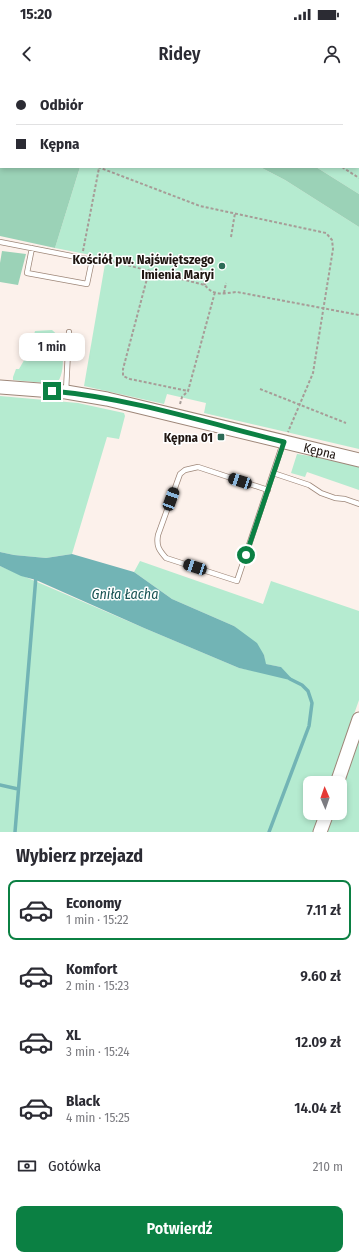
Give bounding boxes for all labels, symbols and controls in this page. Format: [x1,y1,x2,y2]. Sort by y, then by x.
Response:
text: 15:20 [20,5,52,23]
icon: back [16,43,38,65]
text: Ridey [159,43,200,65]
icon: person [321,43,343,65]
text: Odbiór [40,96,83,114]
text: Kępna [40,135,80,153]
place label: Kościół pw. Najświętszego Imienia Maryi [72,252,214,282]
marker: Kościół pw. Najświętszego Imienia Maryi [217,261,227,271]
callout: 1 min [19,333,85,361]
text: 1 min [38,339,66,354]
route end [43,382,61,400]
place label: Kępna 01 [164,430,213,445]
marker: Kępna 01 [216,432,226,442]
street label: Kępna [302,440,338,462]
car [227,472,253,490]
car [161,486,181,512]
route start [237,546,255,564]
car [182,558,208,576]
water label: Gniła Łacha [92,586,158,603]
north arrow [303,776,347,820]
map controls [303,776,347,820]
text: Wybierz przejazd [16,845,143,867]
icon: car [18,892,54,928]
text: Economy [66,894,121,912]
text: 7.11 zł [306,901,341,919]
text: 1 min · 15:22 [66,912,128,927]
icon: car [18,958,54,994]
text: Komfort [66,960,117,978]
text: 9.60 zł [300,967,341,985]
text: 2 min · 15:23 [66,978,129,993]
icon: car [18,1024,54,1060]
text: XL [66,1026,81,1044]
text: 12.09 zł [295,1033,341,1051]
text: 3 min · 15:24 [66,1044,129,1059]
icon: car [18,1090,54,1126]
text: Black [66,1092,100,1110]
text: 14.04 zł [294,1099,341,1117]
text: 4 min · 15:25 [66,1110,130,1125]
icon: cash [16,1155,38,1177]
text: Gotówka [48,1157,101,1175]
text: 210 m [313,1159,343,1174]
button: Potwierdź [16,1206,343,1252]

